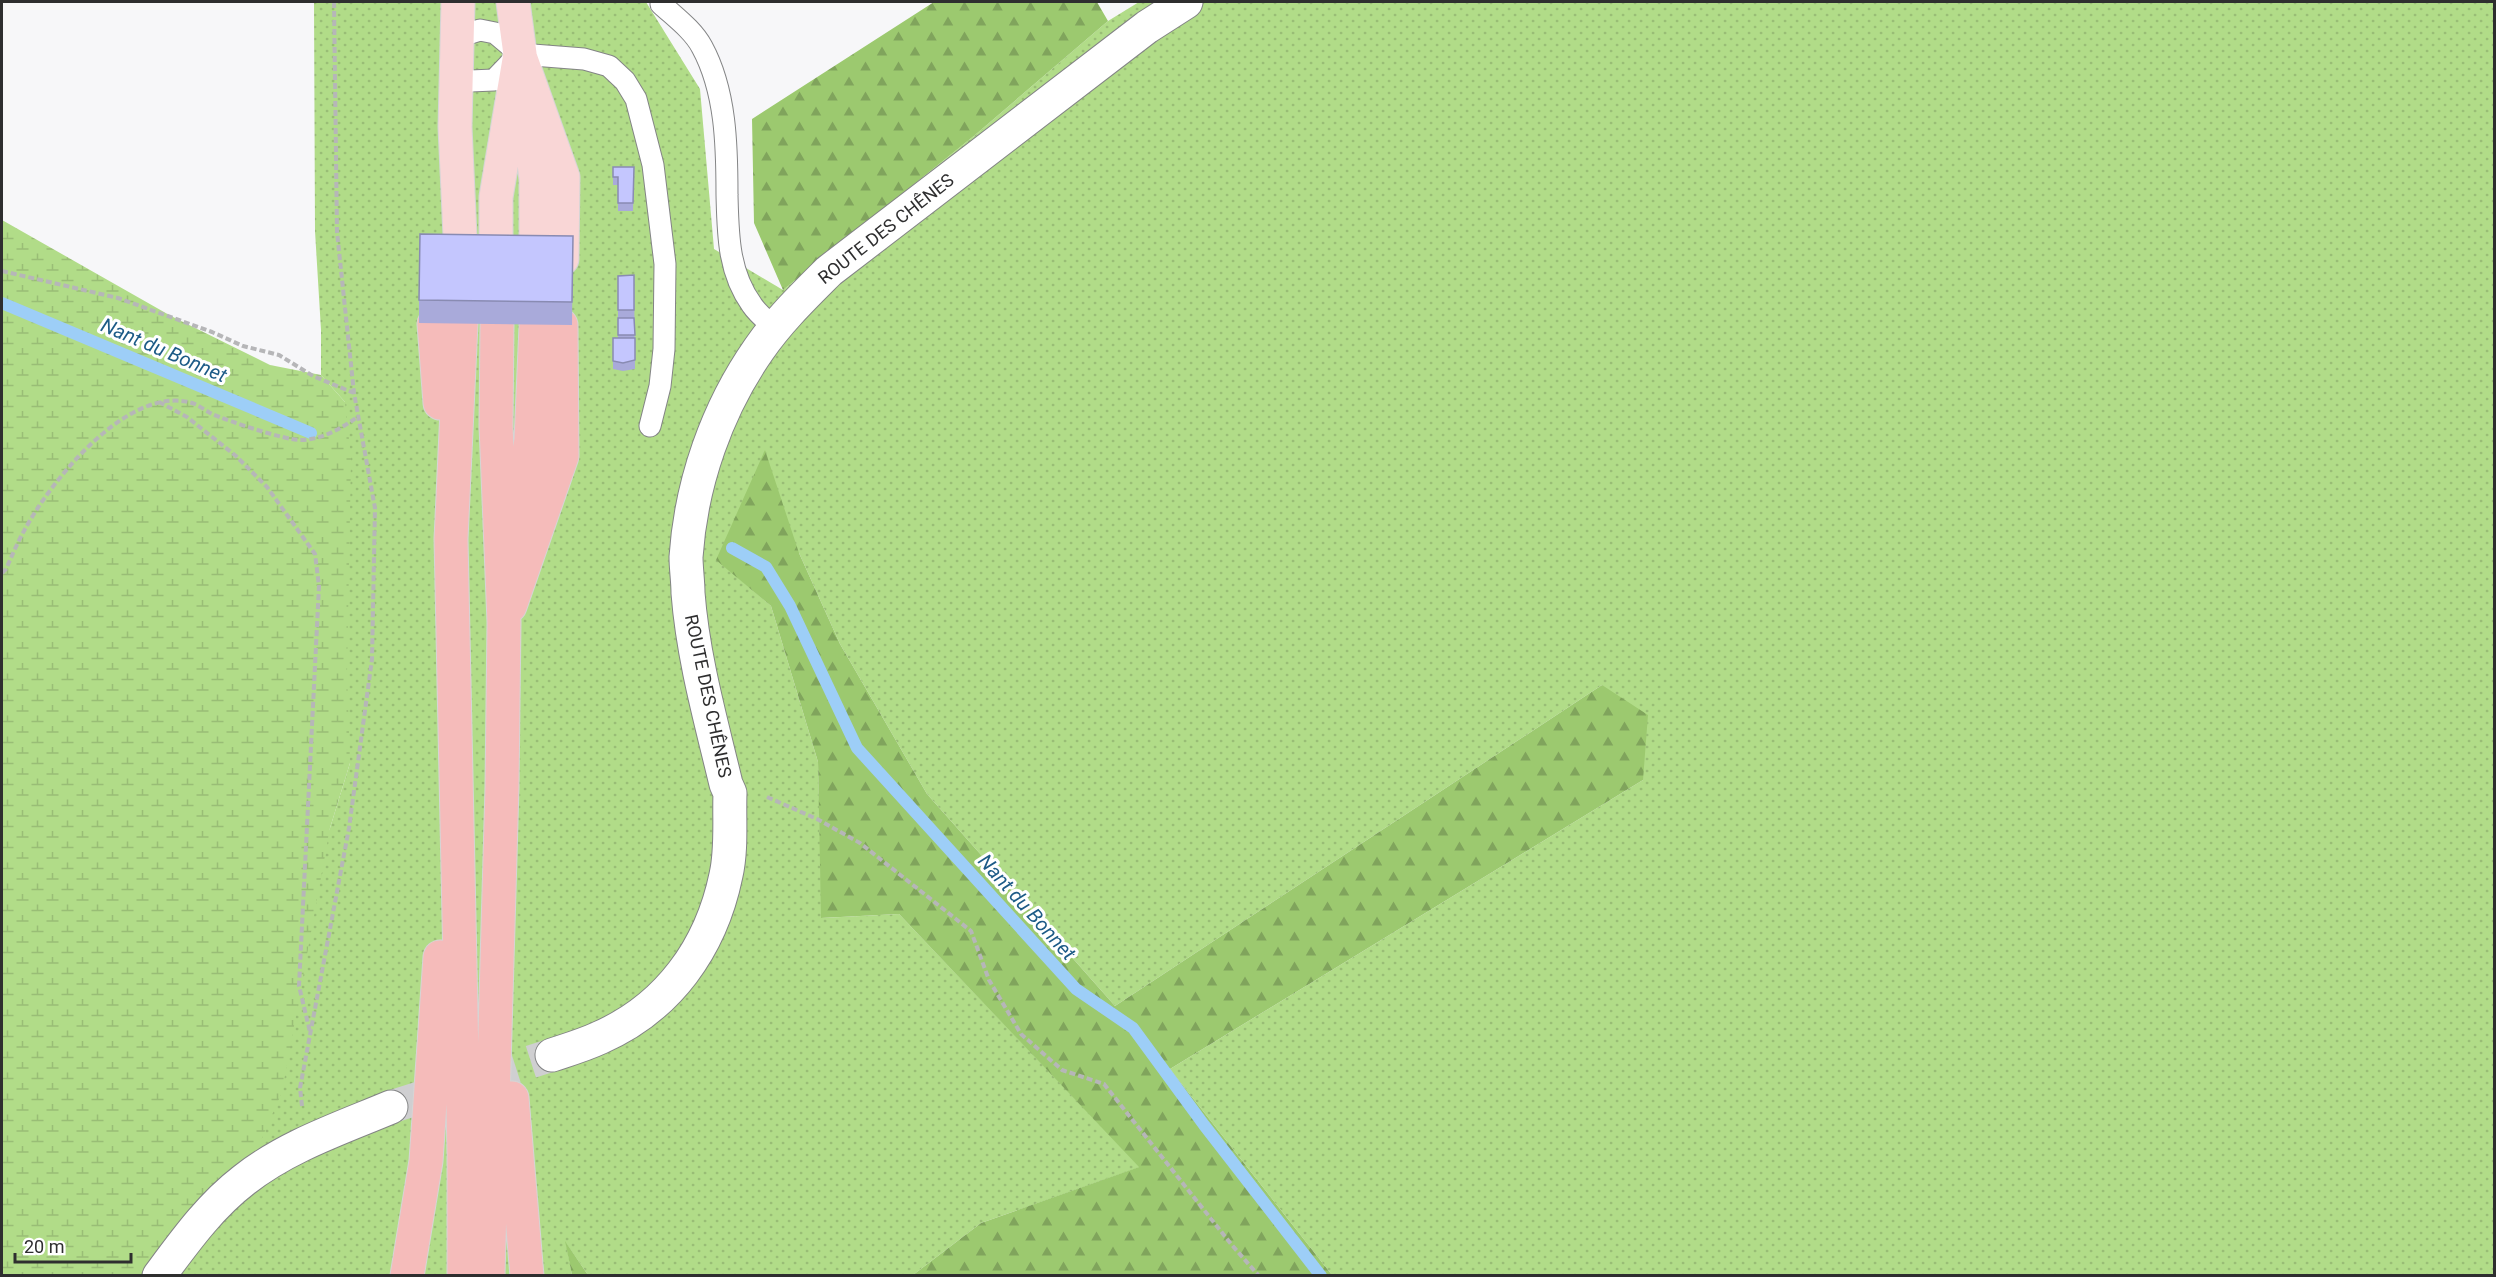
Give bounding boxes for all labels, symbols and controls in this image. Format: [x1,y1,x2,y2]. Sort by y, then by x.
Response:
street label: ROUTE DES CHÊNES [814,169,958,288]
water label: Nant du Bonnet [98,313,231,388]
street label: ROUTE DES CHÊNES [681,612,736,780]
water label: Nant du Bonnet [973,849,1081,965]
scale bar [15,1226,130,1264]
text: 20 m [24,1236,64,1257]

